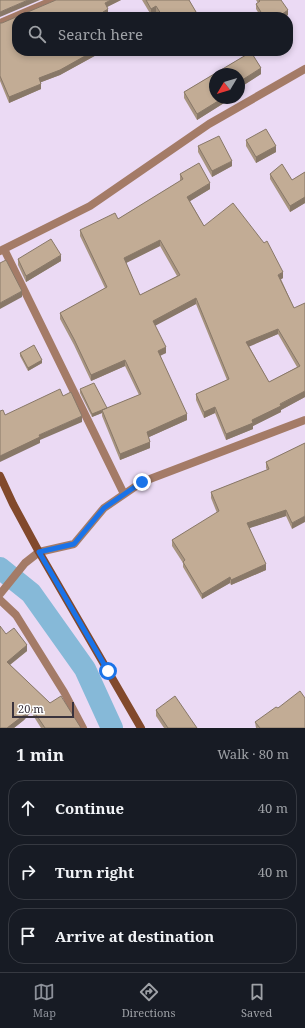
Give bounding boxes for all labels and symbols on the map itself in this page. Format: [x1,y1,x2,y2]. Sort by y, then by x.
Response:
north arrow [209,68,245,104]
route end [133,473,151,491]
route start [99,662,117,680]
scale bar [12,700,74,719]

